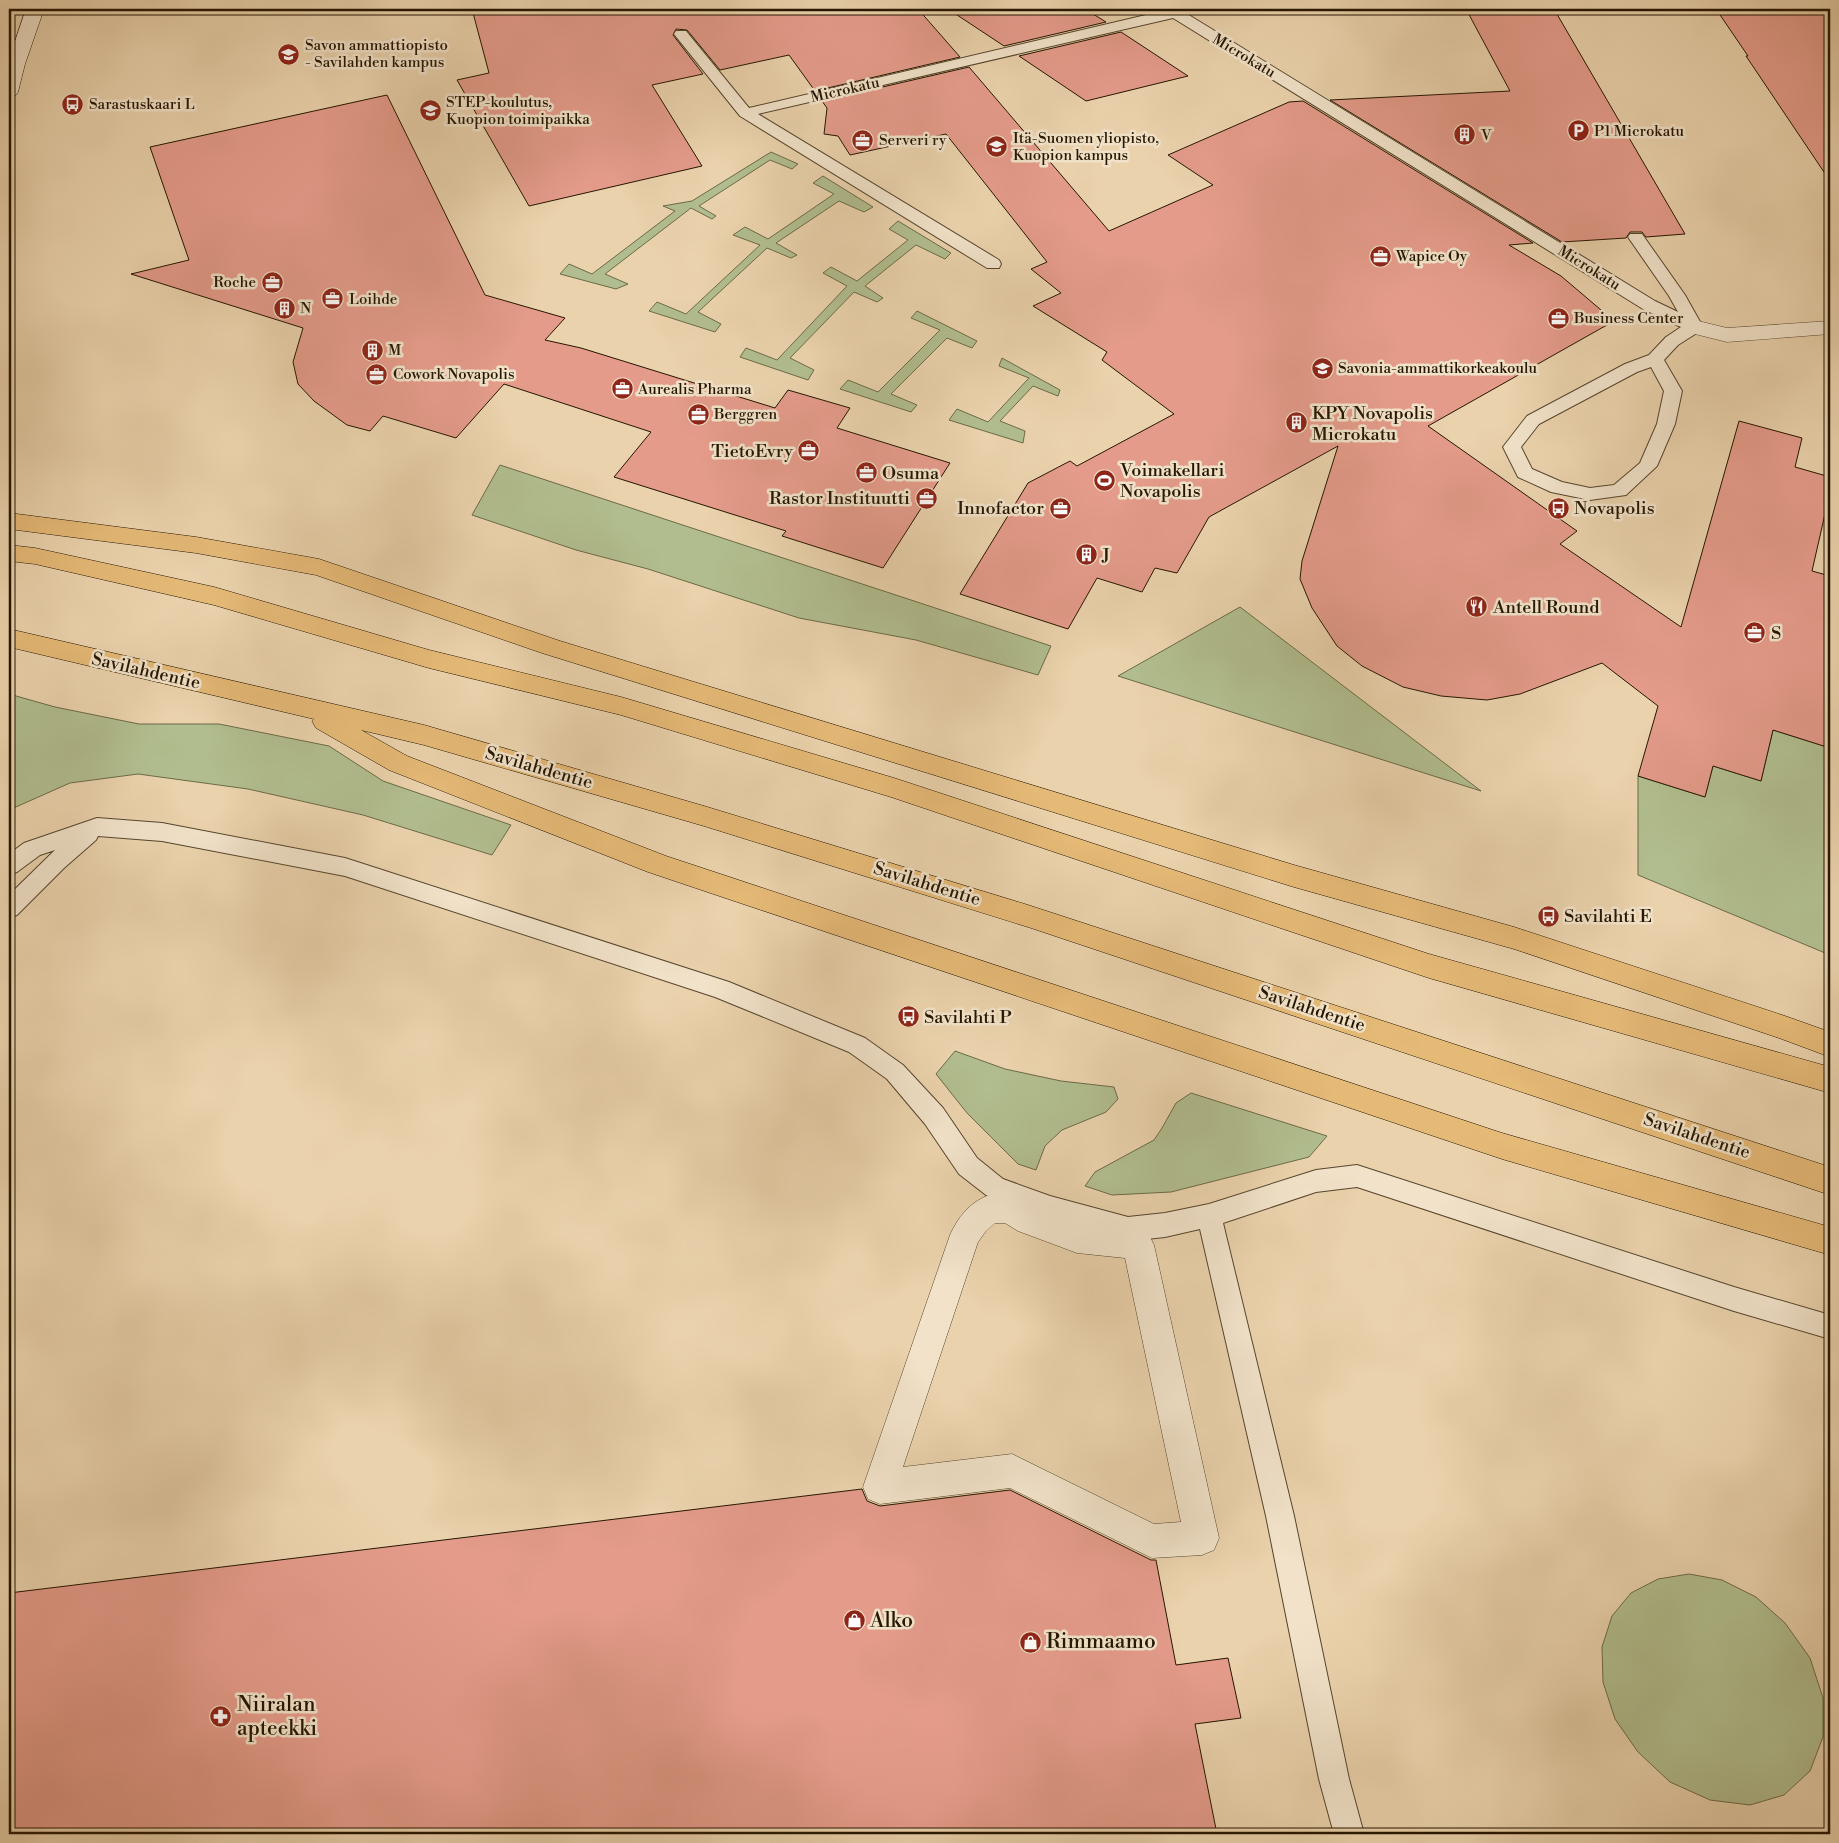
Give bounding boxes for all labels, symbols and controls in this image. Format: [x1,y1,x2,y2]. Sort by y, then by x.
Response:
street label: Microkatu [1209,30,1279,82]
place label: Savon ammattiopisto - Savilahden kampus [305,36,448,72]
school or university icon: Savon ammattiopisto - Savilahden kampus [277,42,301,66]
street label: Microkatu [809,73,882,107]
bus stop icon: Sarastuskaari L [61,92,85,116]
place label: STEP-koulutus, Kuopion toimipaikka [446,93,590,129]
place label: Sarastuskaari L [89,95,195,114]
school or university icon: STEP-koulutus, Kuopion toimipaikka [418,99,442,123]
parking icon: P1 Microkatu [1566,119,1590,143]
place label: P1 Microkatu [1594,122,1685,141]
building icon: V [1453,123,1477,147]
place label: V [1480,126,1492,145]
office icon: Serveri ry [851,128,875,152]
place label: Itä-Suomen yliopisto, Kuopion kampus [1013,129,1159,165]
place label: Serveri ry [879,131,947,150]
school or university icon: Itä-Suomen yliopisto, Kuopion kampus [985,135,1009,159]
street label: Microkatu [1554,241,1624,295]
office icon: Wapice Oy [1368,244,1392,268]
place label: Wapice Oy [1395,247,1468,266]
office icon: Roche [260,270,284,294]
place label: Roche [213,273,256,292]
office icon: Loihde [321,287,345,311]
place label: Loihde [349,290,397,309]
building icon: N [272,296,296,320]
place label: N [300,299,311,318]
office icon: Business Center [1546,306,1570,330]
place label: Business Center [1573,309,1684,328]
building icon: M [360,338,384,362]
place label: M [388,341,402,360]
school or university icon: Savonia-ammattikorkeakoulu [1310,356,1334,380]
place label: Savonia-ammattikorkeakoulu [1338,359,1537,378]
office icon: Cowork Novapolis [365,362,389,386]
place label: Cowork Novapolis [393,365,515,384]
office icon: Aurealis Pharma [610,377,634,401]
place label: Aurealis Pharma [637,380,752,399]
office icon: Berggren [686,402,710,426]
place label: KPY Novapolis Microkatu [1312,402,1433,446]
place label: Berggren [713,405,777,424]
building icon: KPY Novapolis Microkatu [1284,411,1308,435]
office icon: TietoEvry [797,439,821,463]
place label: TietoEvry [711,440,793,463]
place label: Voimakellari Novapolis [1119,459,1224,503]
office icon: Osuma [854,461,878,485]
place label: Osuma [882,462,940,485]
sports icon: Voimakellari Novapolis [1092,468,1116,492]
office icon: Rastor Instituutti [914,486,938,510]
place label: Rastor Instituutti [769,487,910,510]
office icon: Innofactor [1048,496,1072,520]
bus stop icon: Novapolis [1546,496,1570,520]
place label: Innofactor [957,497,1044,520]
place label: Novapolis [1574,497,1655,520]
building icon: J [1074,543,1098,567]
place label: J [1101,544,1110,567]
restaurant icon: Antell Round [1465,595,1489,619]
place label: Antell Round [1492,596,1600,619]
office icon: S [1743,621,1767,645]
place label: S [1771,622,1781,645]
street label: Savilahdentie [89,647,203,695]
street label: Savilahdentie [483,742,595,794]
street label: Savilahdentie [871,857,983,911]
bus stop icon: Savilahti E [1536,904,1560,928]
place label: Savilahti E [1564,905,1652,928]
street label: Savilahdentie [1256,981,1368,1037]
bus stop icon: Savilahti P [896,1005,920,1029]
place label: Savilahti P [924,1006,1012,1029]
street label: Savilahdentie [1641,1108,1753,1164]
place label: Alko [869,1608,913,1634]
shop icon: Alko [842,1609,866,1633]
place label: Rimmaamo [1046,1629,1156,1655]
shop icon: Rimmaamo [1018,1630,1042,1654]
place label: Niiralan apteekki [237,1692,317,1742]
pharmacy icon: Niiralan apteekki [209,1705,233,1729]

